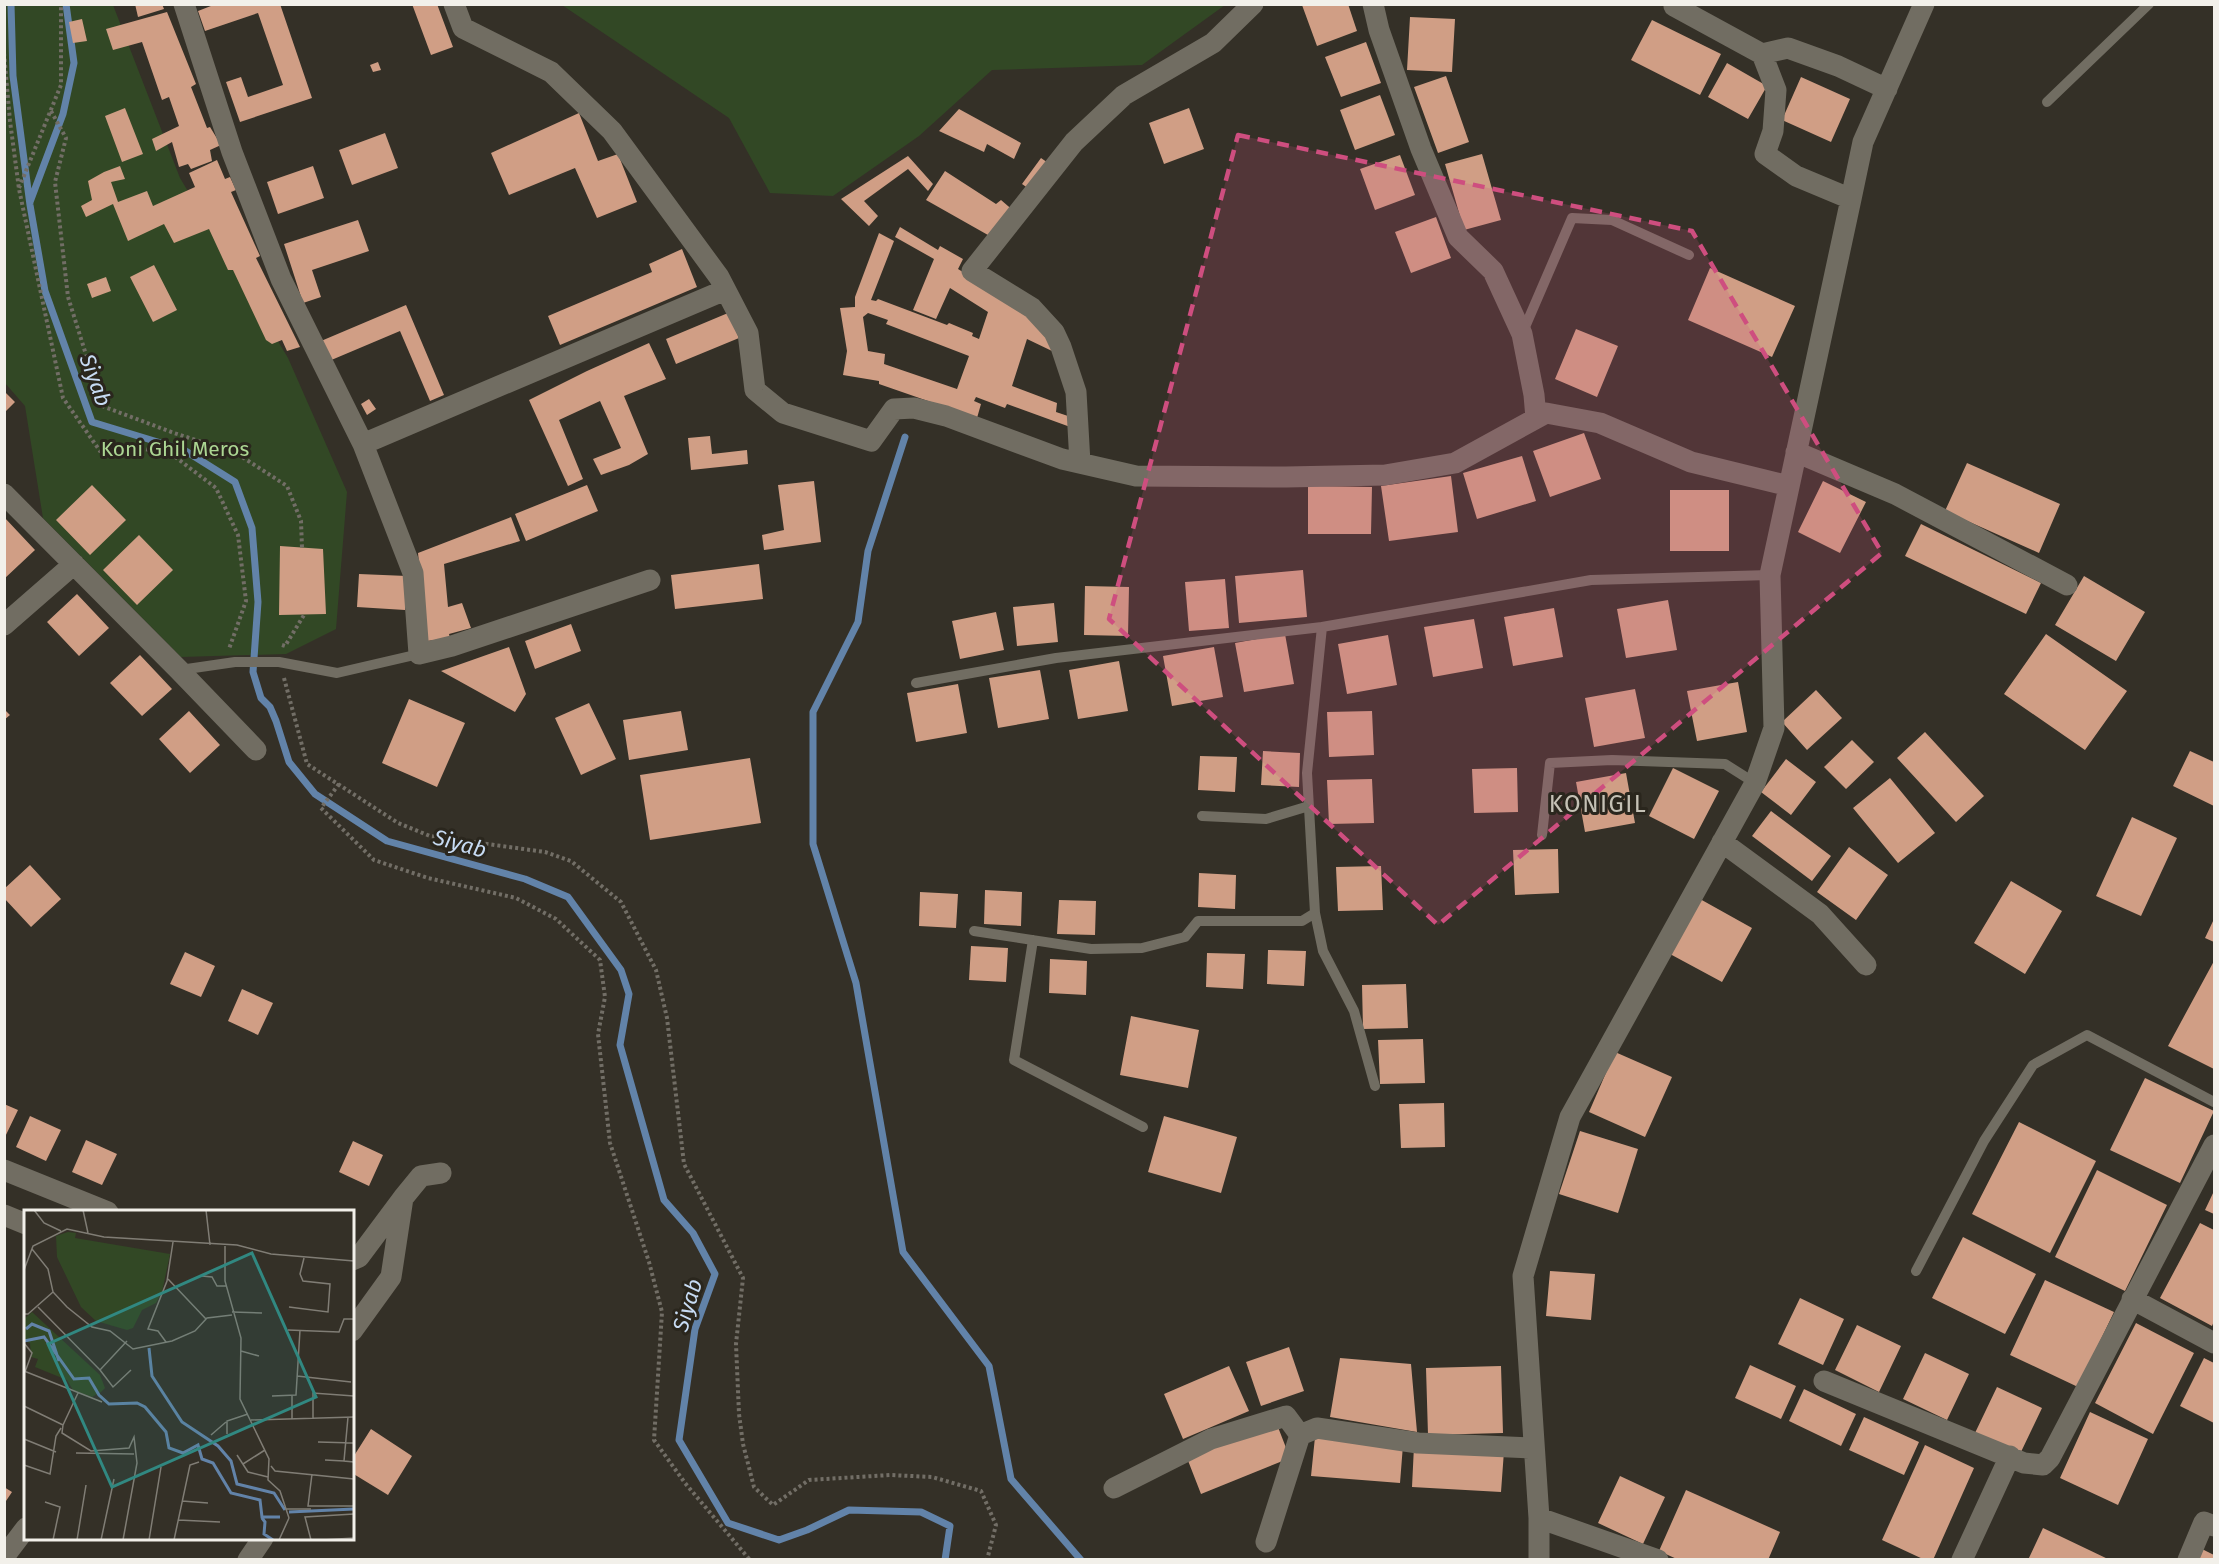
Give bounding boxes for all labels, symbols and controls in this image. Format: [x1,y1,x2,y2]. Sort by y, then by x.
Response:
water label: Siyab [73,349,117,410]
park label: Koni Ghil Meros [101,436,250,462]
district label: KONIGIL [1549,790,1647,818]
water label: Siyab [429,823,489,863]
inset map [24,1210,354,1540]
water label: Siyab [666,1275,708,1336]

